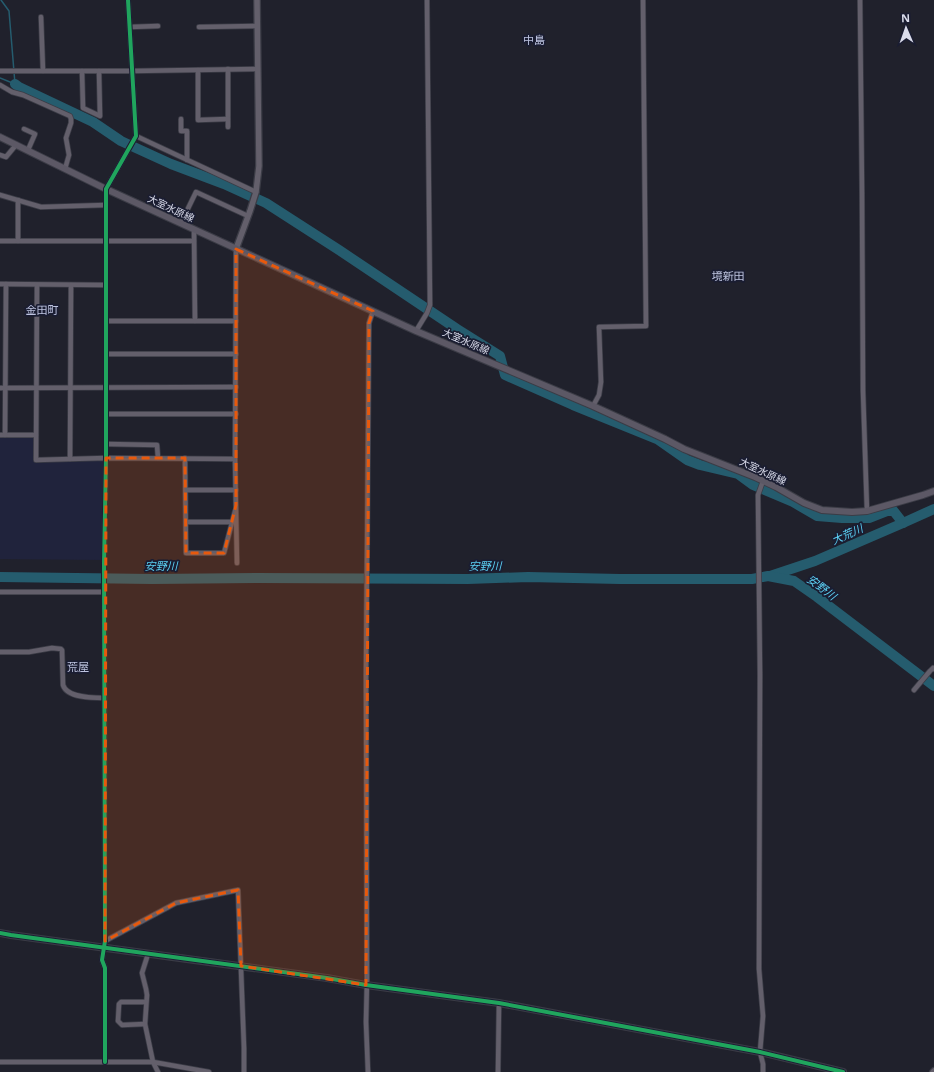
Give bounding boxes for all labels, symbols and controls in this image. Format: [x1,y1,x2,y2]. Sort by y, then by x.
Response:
north arrow [886,8,926,48]
text: N [901,10,910,25]
district label: 中島 [523,32,545,47]
street label: 大室水原線 [145,191,197,225]
district label: 境新田 [712,268,745,283]
district label: 金田町 [26,302,59,317]
street label: 大室水原線 [440,325,492,357]
street label: 大室水原線 [737,454,789,488]
water label: 大荒川 [829,520,866,548]
water label: 安野川 [145,558,178,573]
water label: 安野川 [469,558,502,573]
water label: 安野川 [804,571,840,604]
district label: 荒屋 [67,659,89,674]

